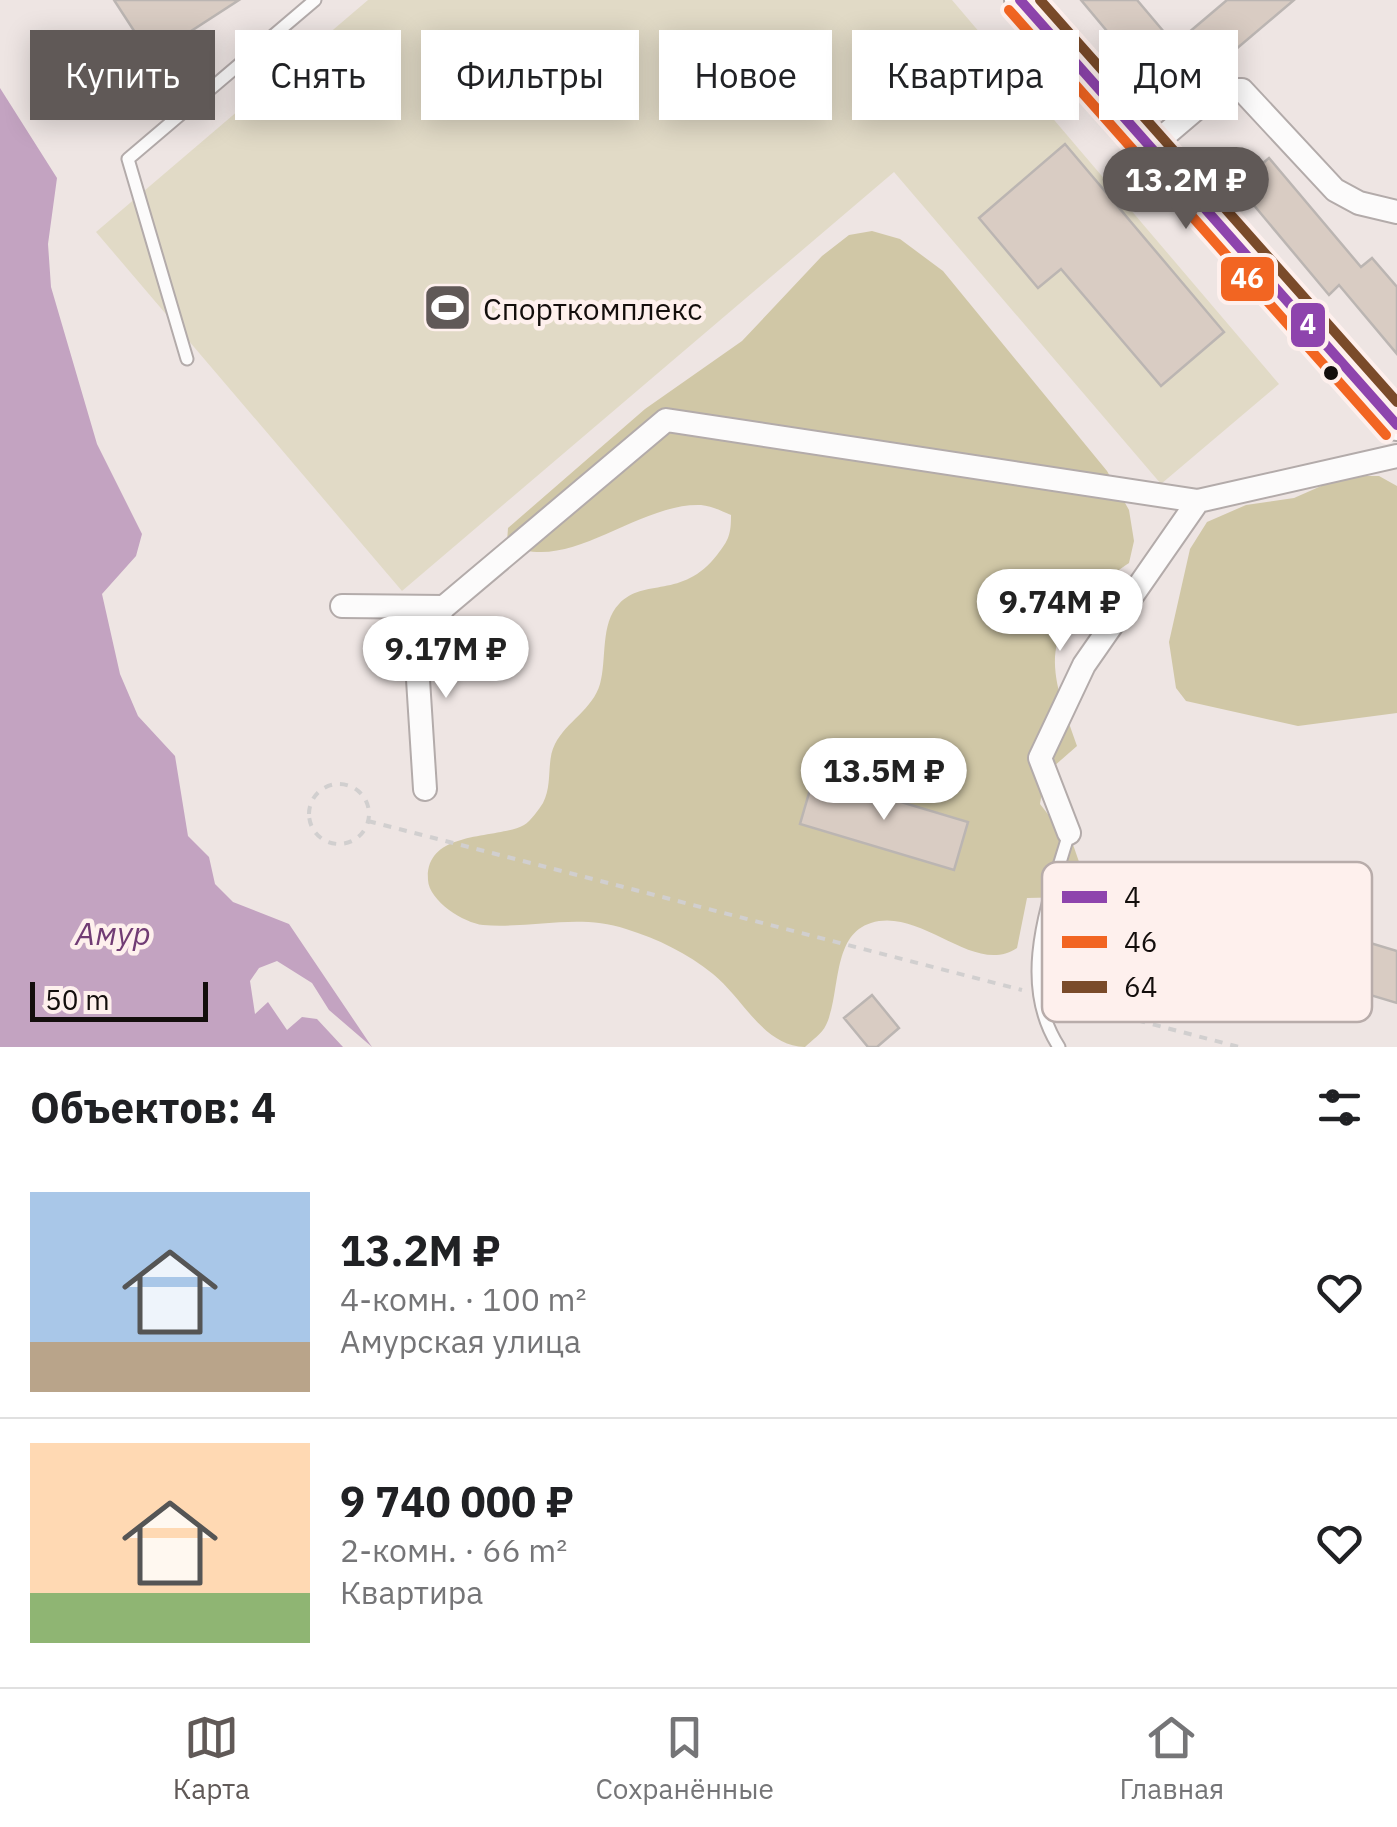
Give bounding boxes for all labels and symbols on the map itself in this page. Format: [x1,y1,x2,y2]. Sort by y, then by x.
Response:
pin: 13.2M ₽ [1094,147,1278,232]
line badge: 46 [1219,255,1276,303]
text: 46 [1230,259,1264,296]
sports icon: Спорткомплекс [422,282,474,334]
place label: Спорткомплекс [483,289,702,328]
line badge: 4 [1289,301,1327,349]
text: 4 [1300,305,1316,342]
unlabelled marker [1321,363,1341,383]
pin: 9.74M ₽ [968,569,1152,654]
pin: 9.17M ₽ [354,616,538,701]
pin: 13.5M ₽ [792,738,976,823]
legend [1042,862,1372,1022]
text: 4 [1124,878,1141,915]
water label: Амур [74,912,151,954]
text: 46 [1124,923,1158,960]
text: 64 [1124,968,1158,1005]
scale bar [30,977,208,1021]

